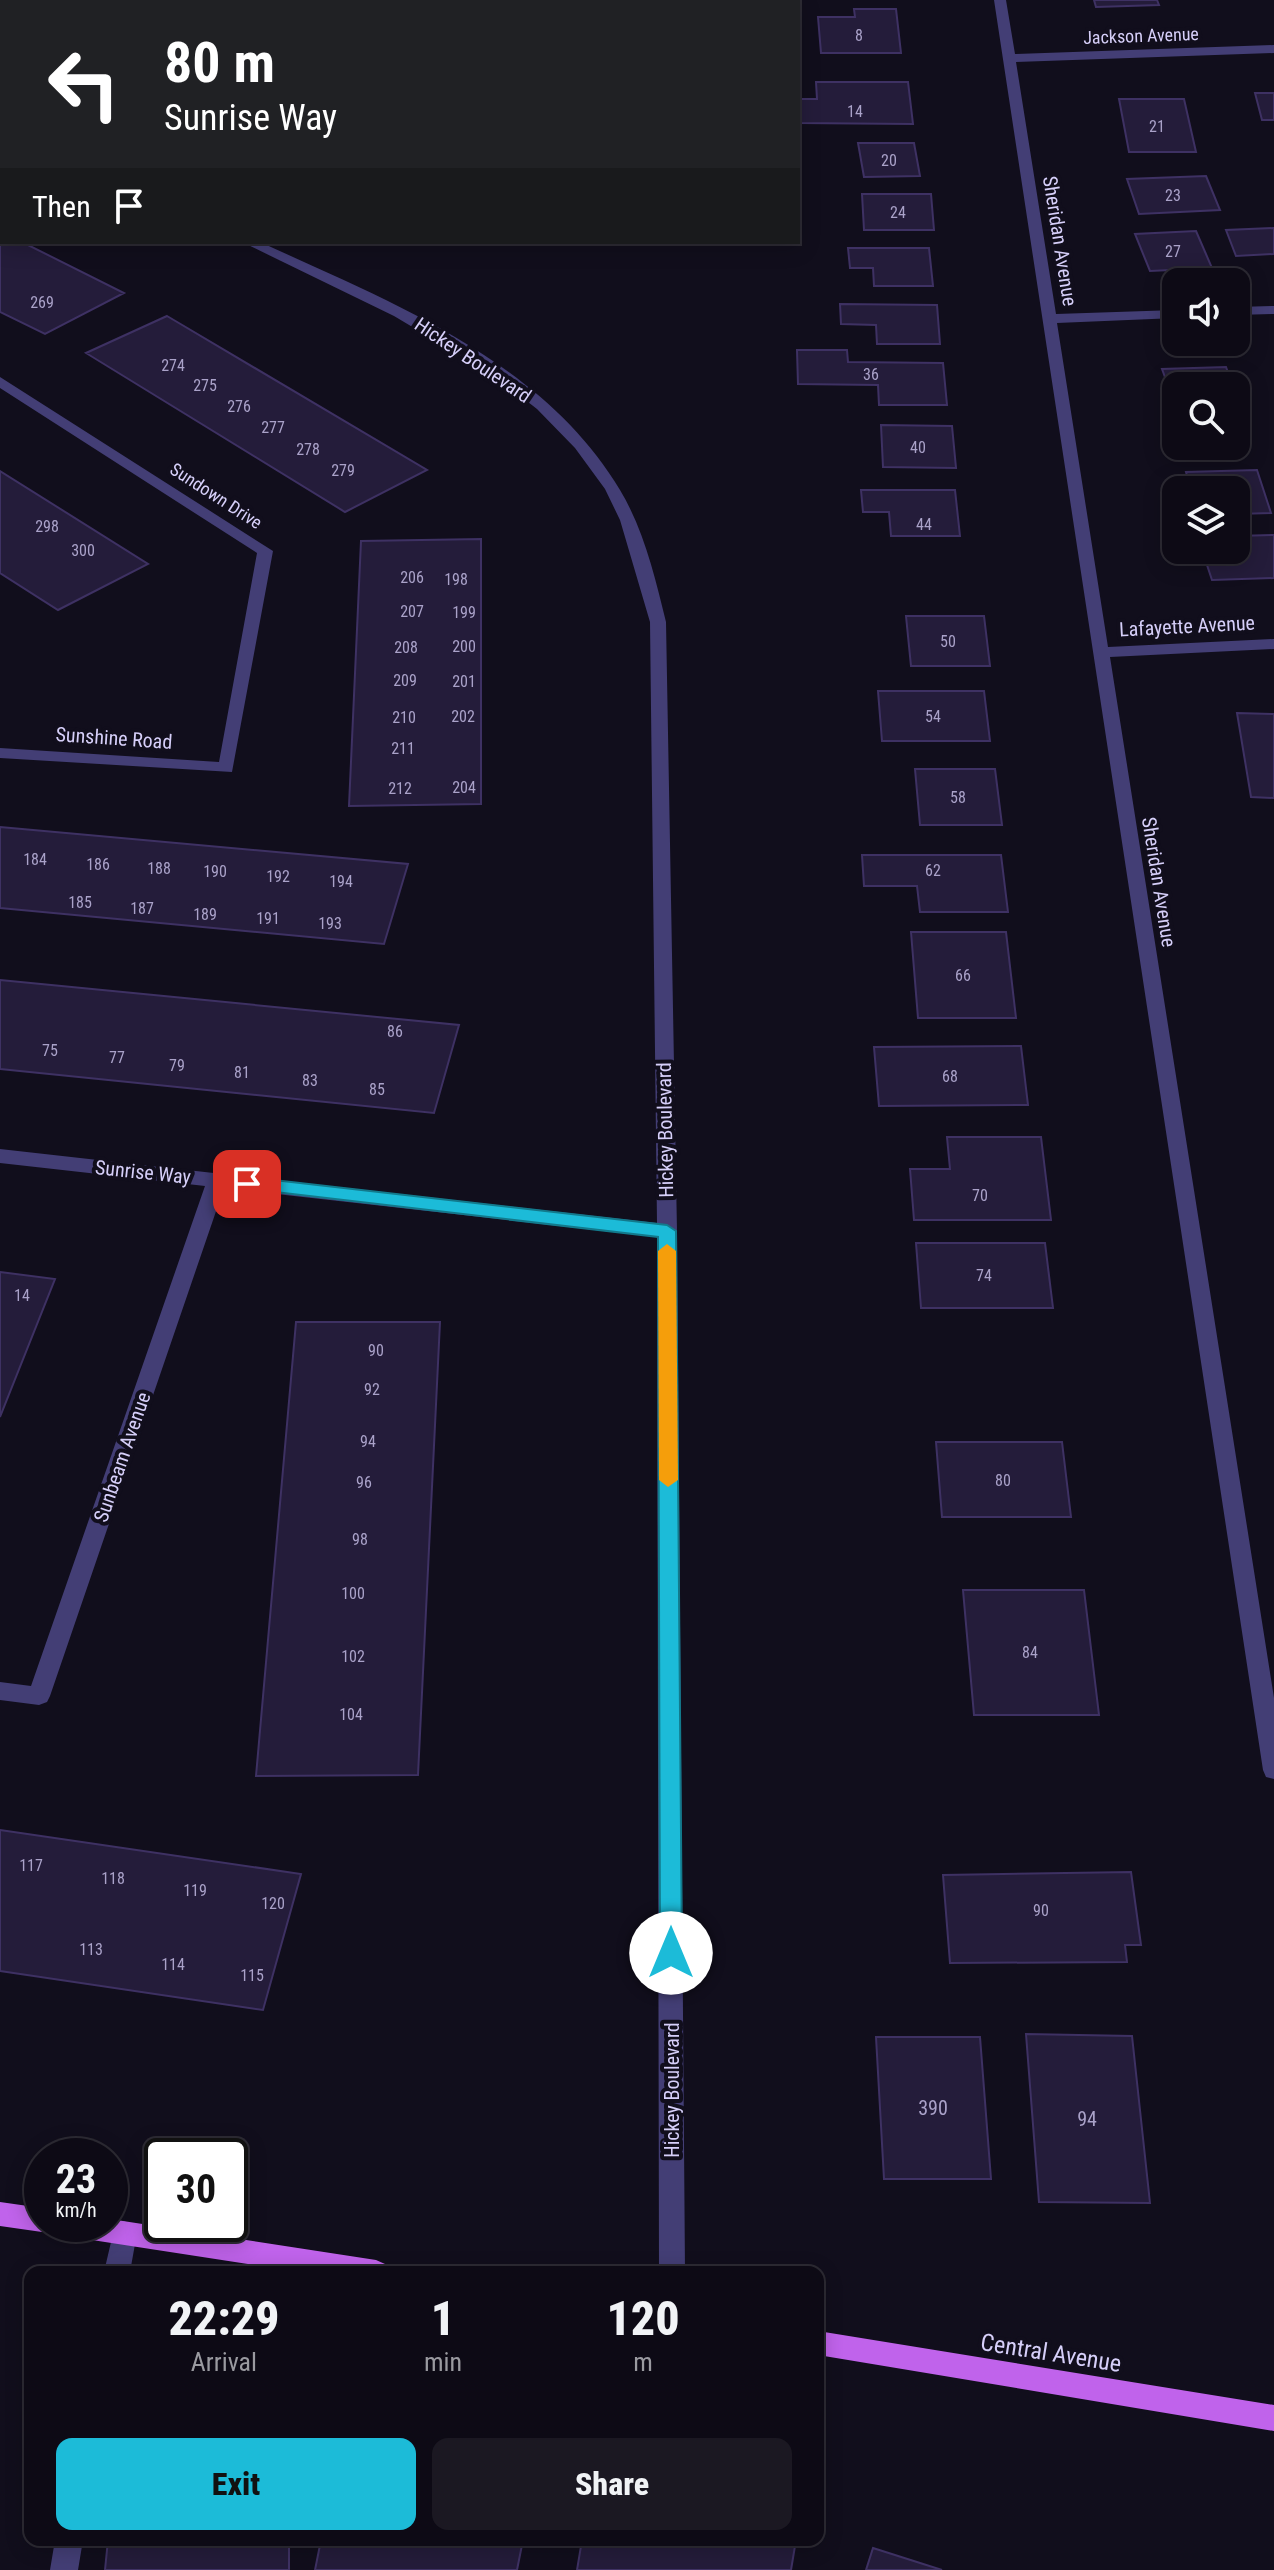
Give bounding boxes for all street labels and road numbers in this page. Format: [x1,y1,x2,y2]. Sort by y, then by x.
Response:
street label: Jackson Avenue [1083,23,1199,48]
street label: Sheridan Avenue [1038,174,1082,308]
street label: Hickey Boulevard [410,312,536,408]
street label: Sundown Drive [166,458,266,533]
street label: Lafayette Avenue [1119,610,1255,642]
street label: Sunshine Road [55,722,173,754]
street label: Sheridan Avenue [1137,815,1181,949]
street label: Hickey Boulevard [652,1062,678,1198]
street label: Sunrise Way [94,1155,192,1189]
street label: Sunbeam Avenue [89,1389,155,1525]
street label: Hickey Boulevard [660,2022,684,2158]
street label: Central Avenue [979,2328,1123,2378]

